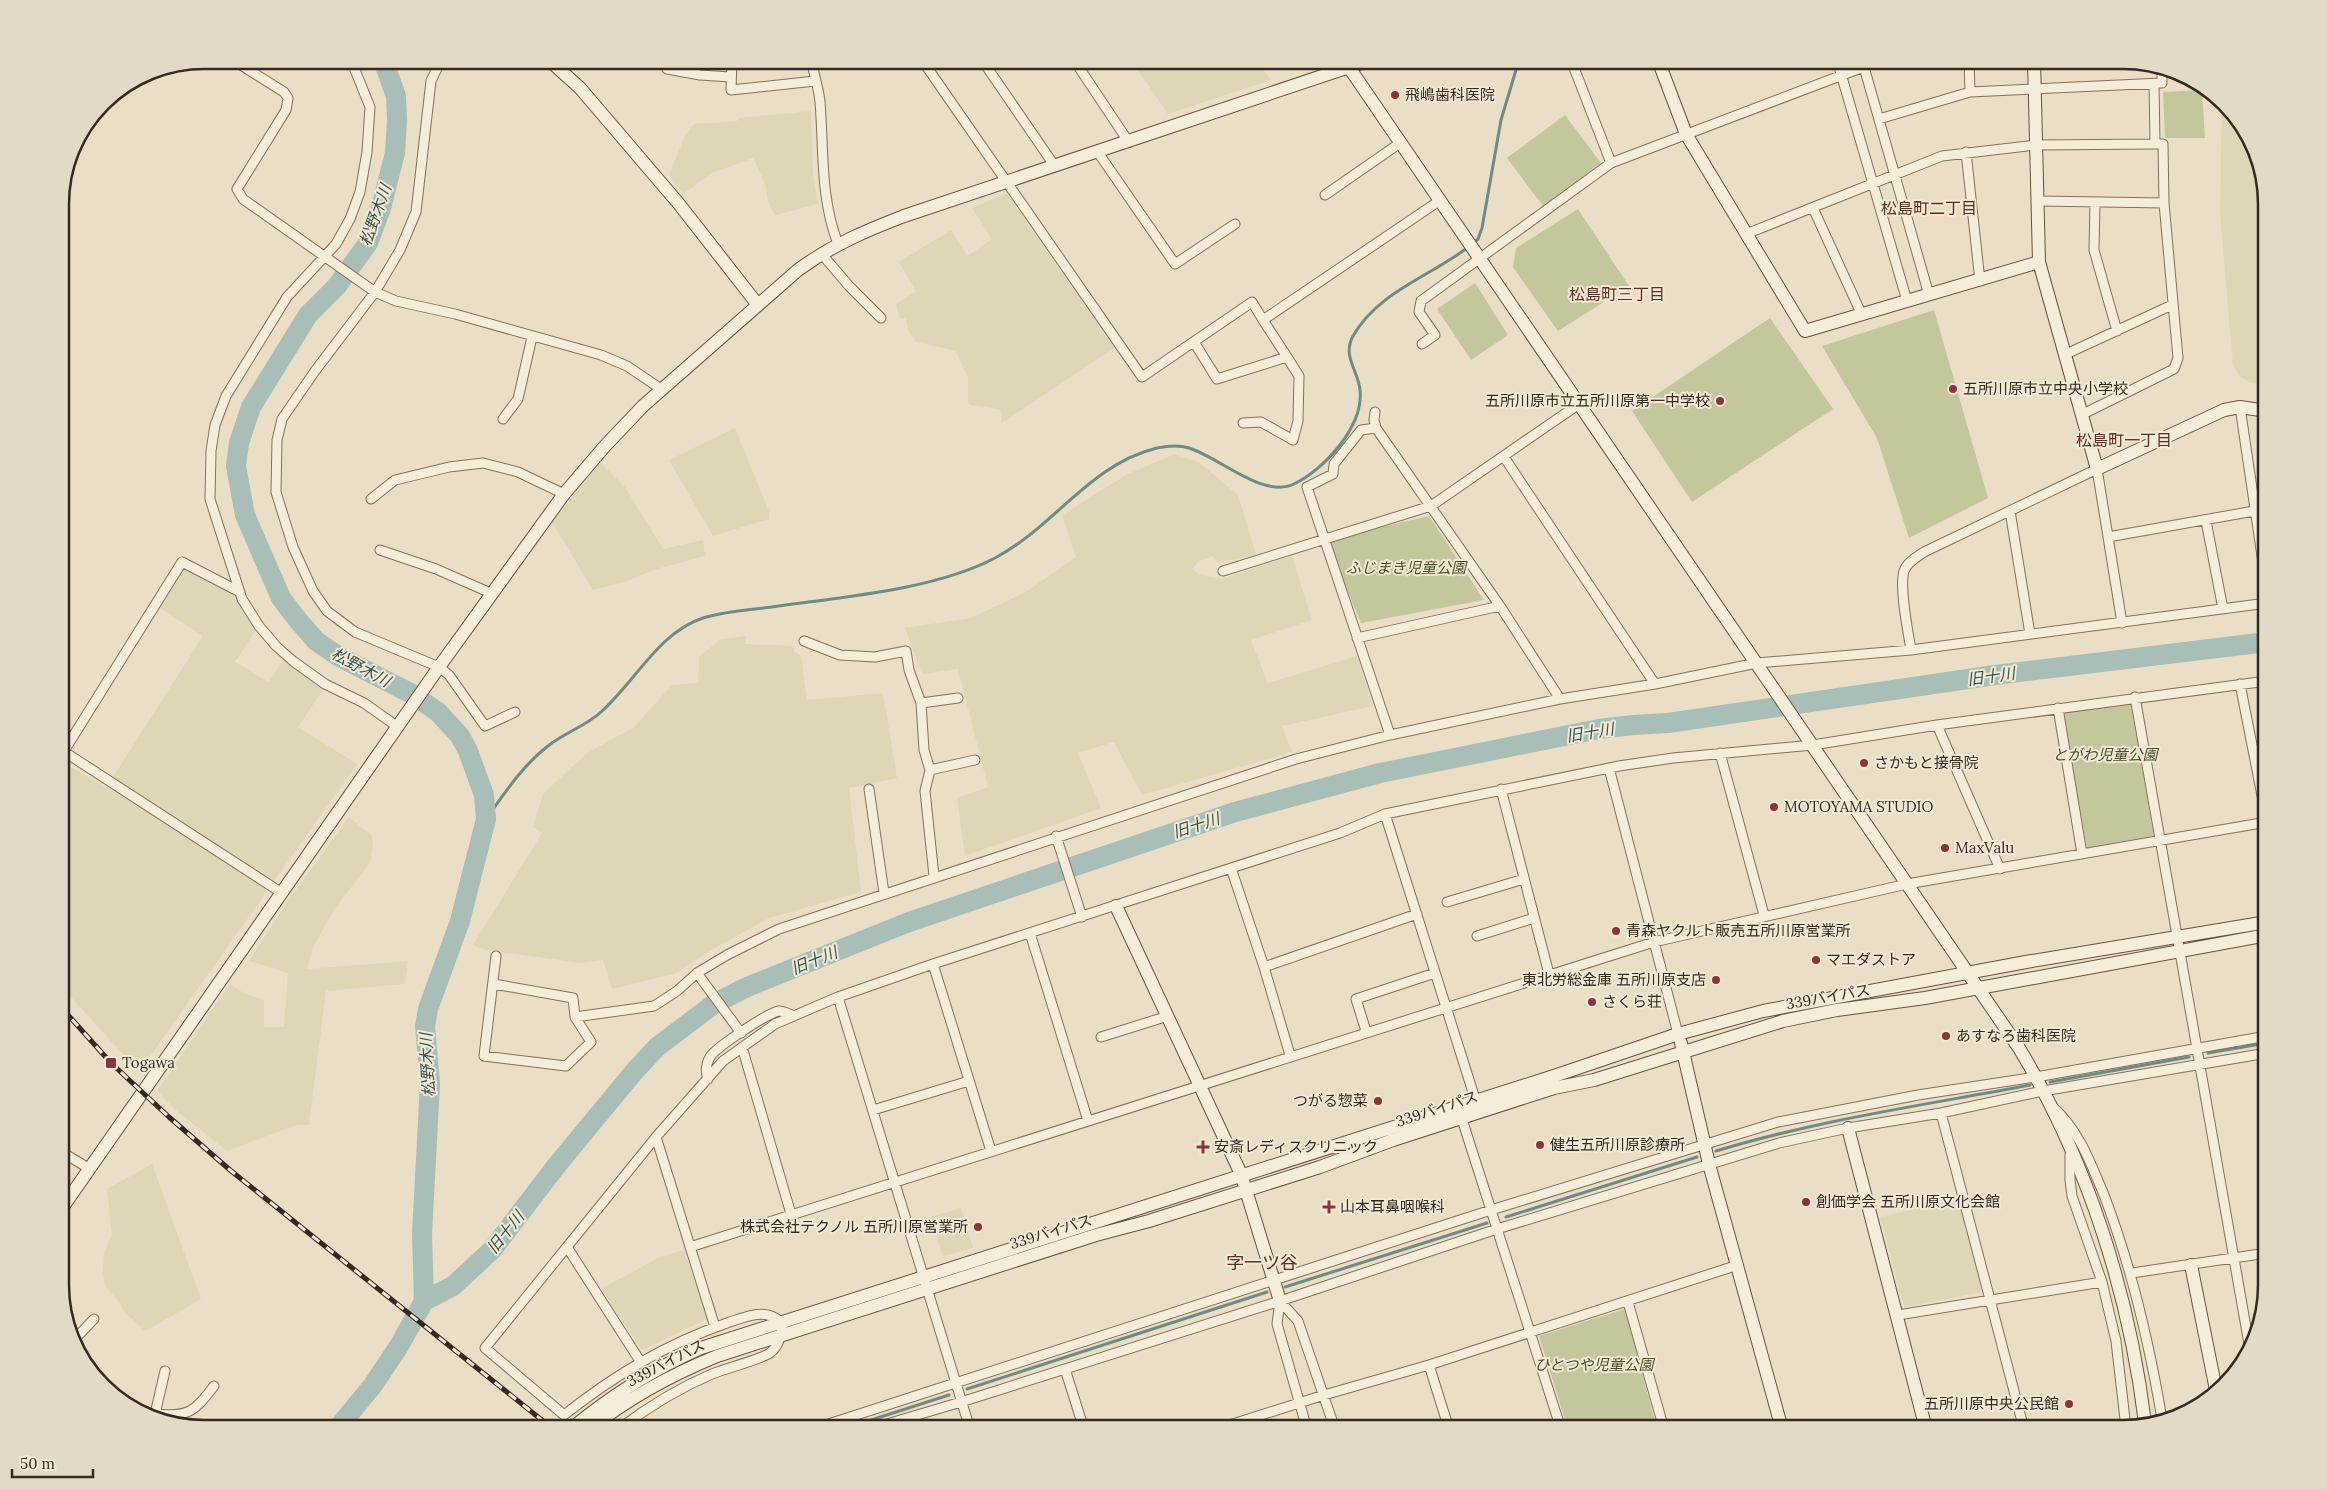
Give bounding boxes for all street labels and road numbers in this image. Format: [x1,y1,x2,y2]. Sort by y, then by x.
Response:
street label: 339バイパス [1784,980,1871,1013]
street label: 339バイパス [1393,1086,1480,1131]
street label: 339バイパス [1007,1210,1094,1253]
street label: 339バイパス [624,1335,708,1390]

